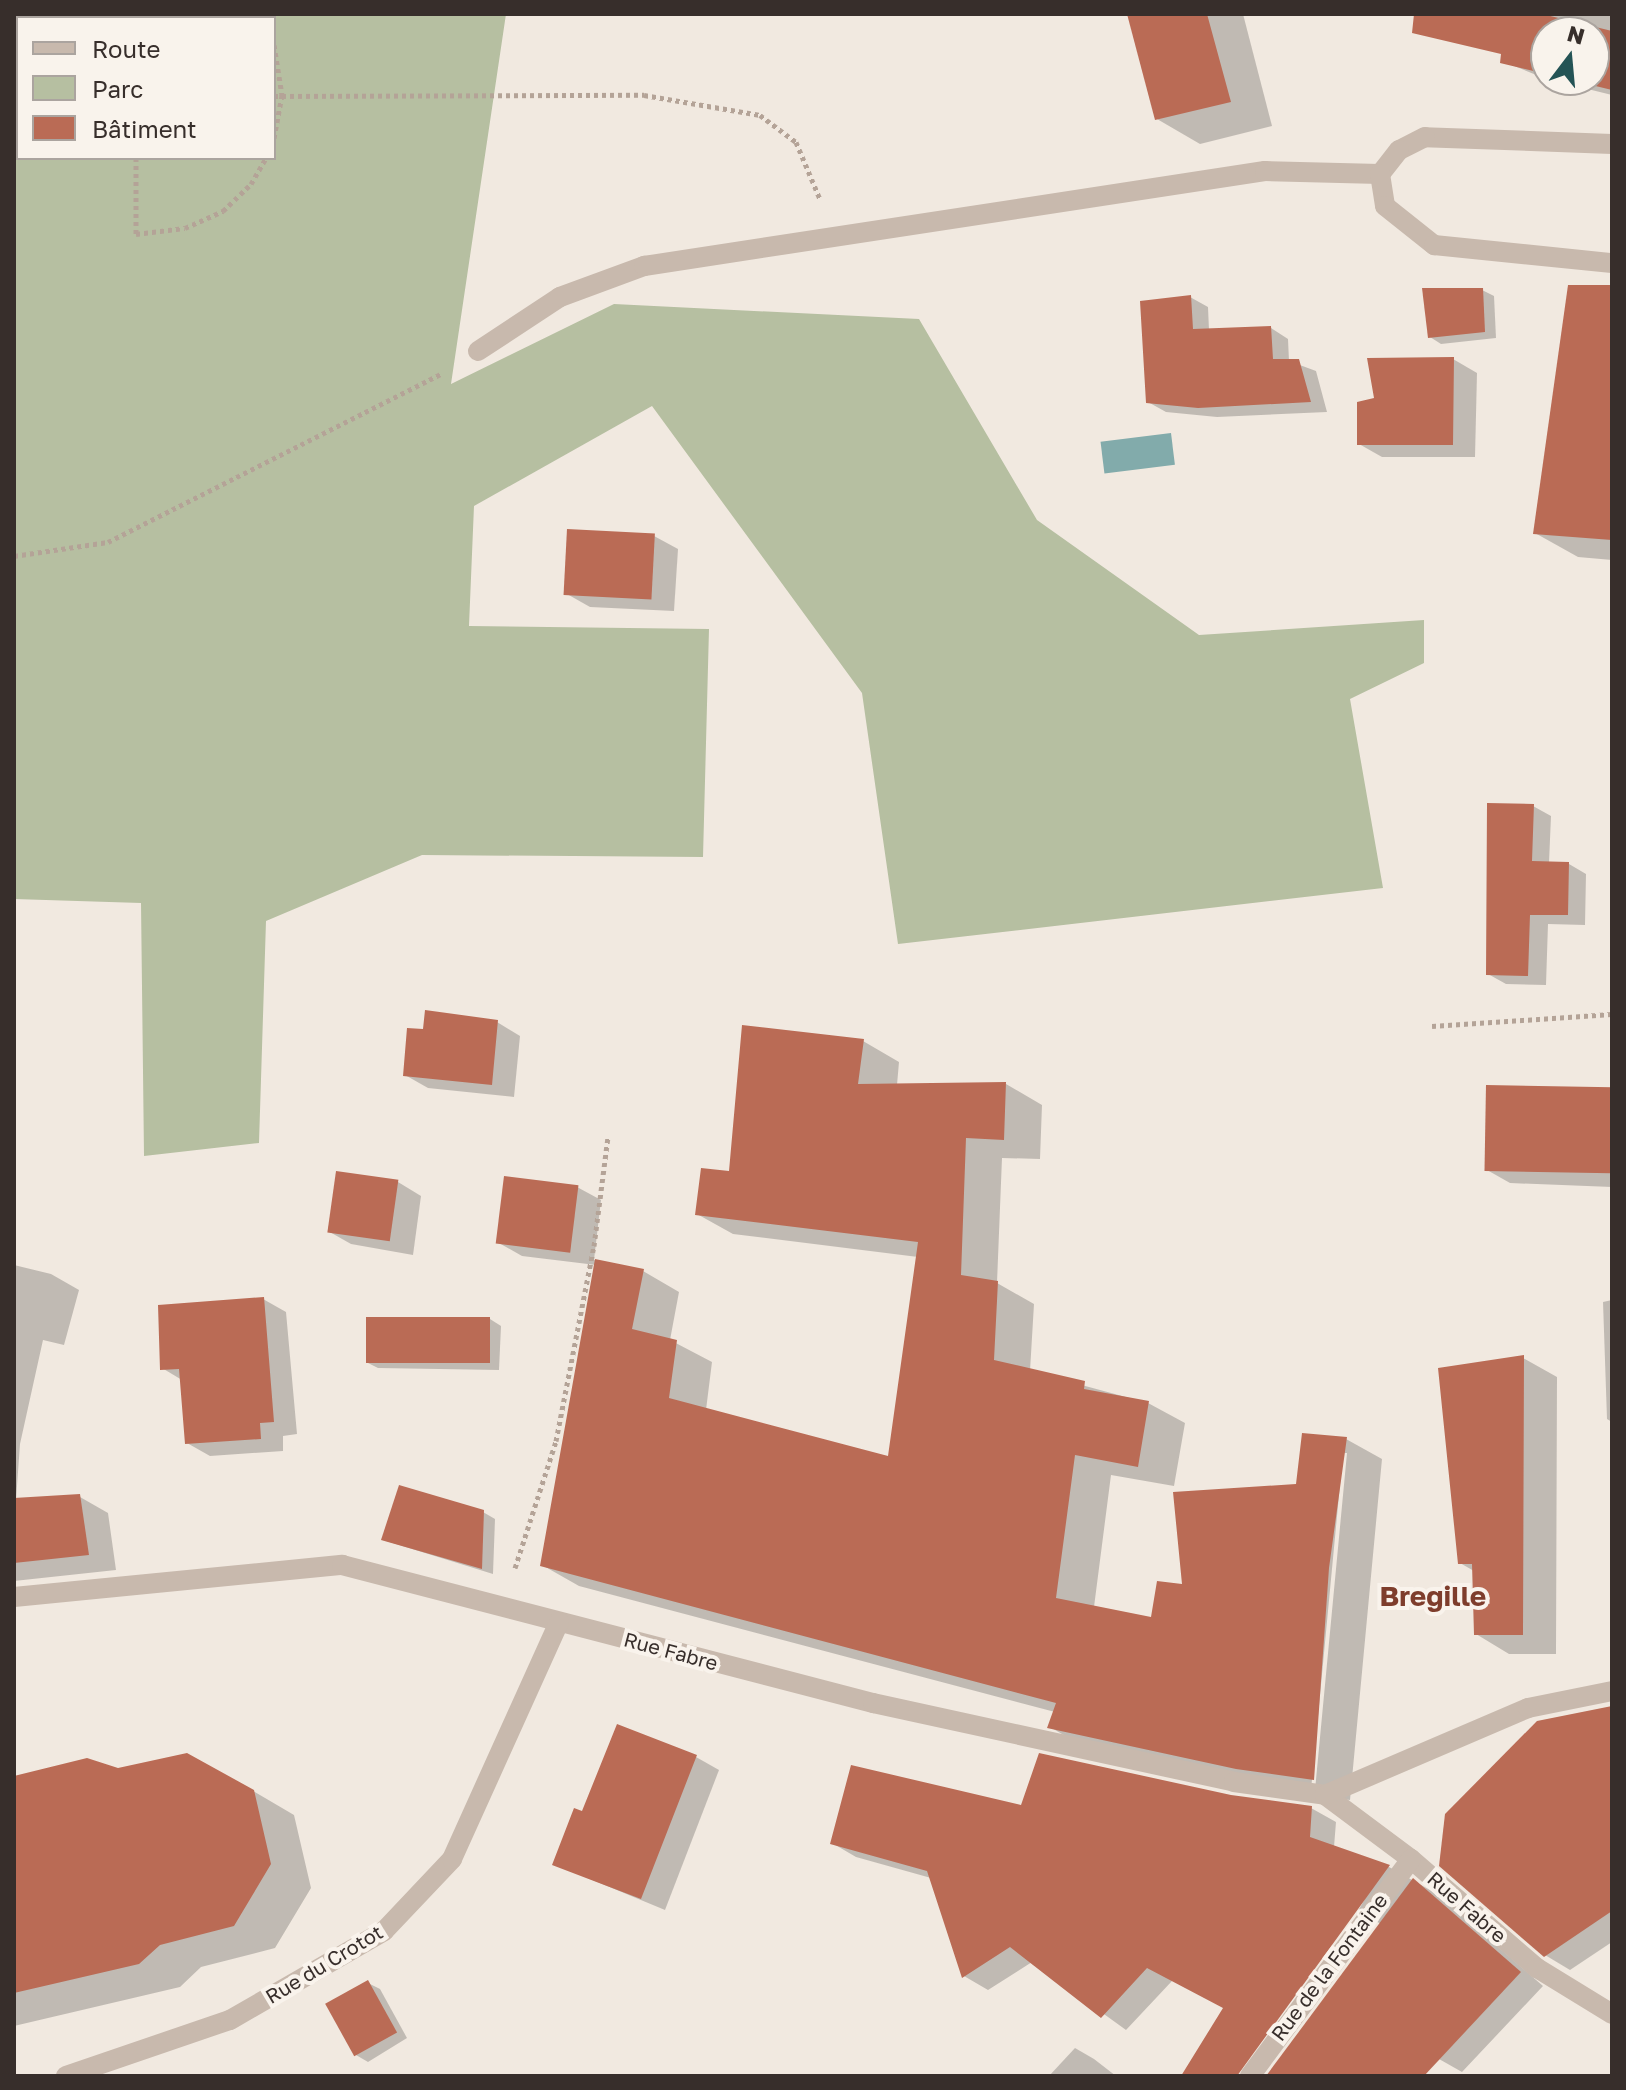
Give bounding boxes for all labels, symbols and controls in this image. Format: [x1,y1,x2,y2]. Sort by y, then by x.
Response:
legend [16,16,276,160]
north arrow [1530,16,1610,96]
text: N [1564,19,1588,50]
text: Route [92,34,161,63]
text: Parc [92,74,143,103]
text: Bâtiment [92,114,197,143]
district label: Bregille [1380,1579,1486,1613]
street label: Rue Fabre [621,1627,721,1675]
street label: Rue Fabre [1423,1866,1511,1948]
street label: Rue de la Fontaine [1266,1889,1392,2045]
street label: Rue du Crotot [261,1920,387,2008]

